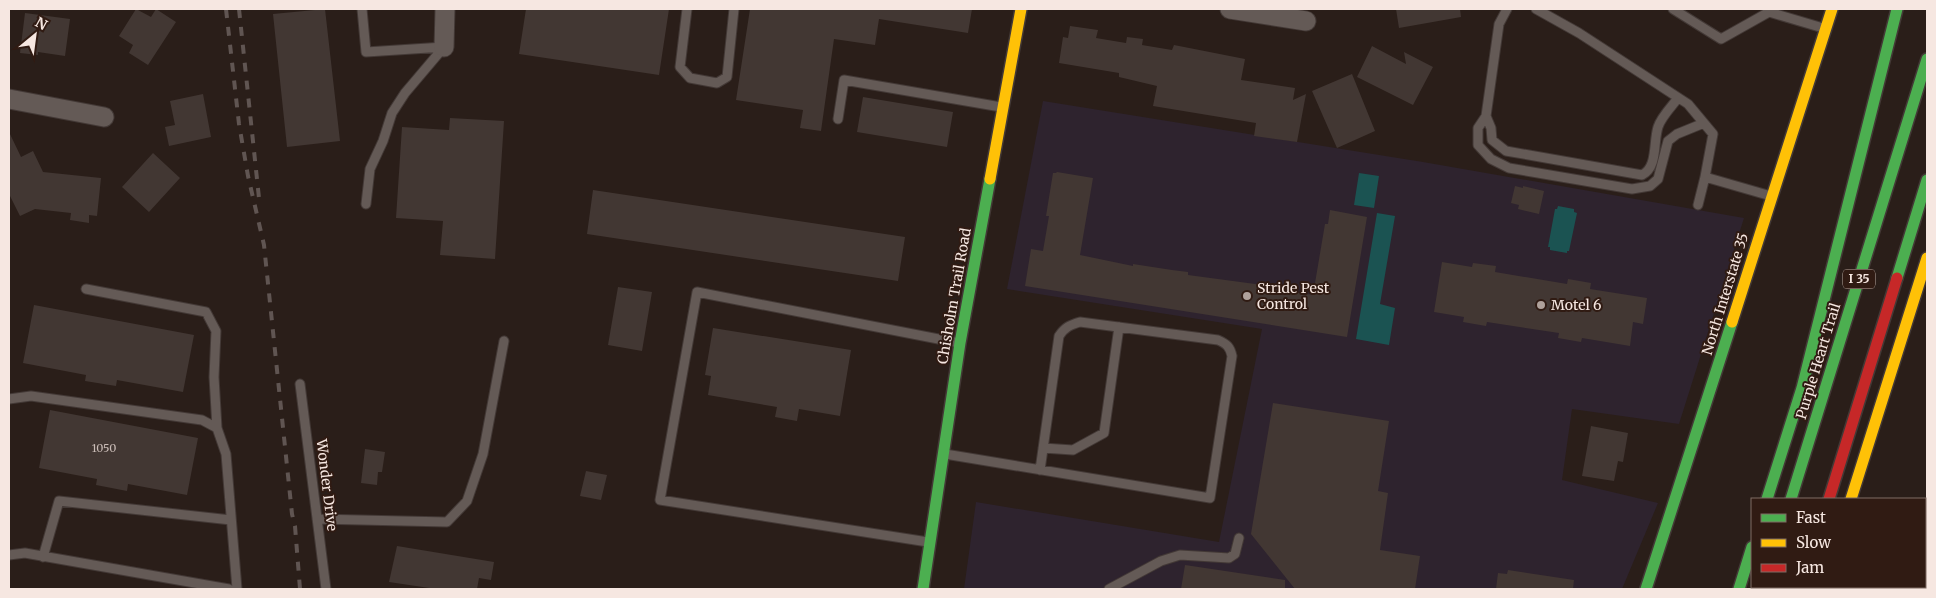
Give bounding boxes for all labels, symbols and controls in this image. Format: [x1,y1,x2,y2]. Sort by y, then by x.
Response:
north arrow [10,10,60,60]
text: N [32,13,51,34]
street label: Chisholm Trail Road [933,226,975,366]
street label: North Interstate 35 [1698,231,1752,357]
road number: I 35 [1843,270,1875,288]
place label: Stride Pest Control [1257,279,1330,313]
marker: Stride Pest Control [1241,290,1253,302]
place label: Motel 6 [1551,296,1602,314]
marker: Motel 6 [1535,299,1547,311]
street label: Purple Heart Trail [1792,300,1844,421]
street label: Wonder Drive [312,437,342,532]
house number: 1050 [92,441,116,455]
legend [1751,498,1926,588]
text: Fast [1796,508,1826,527]
text: Slow [1796,533,1831,552]
text: Jam [1795,558,1824,577]

